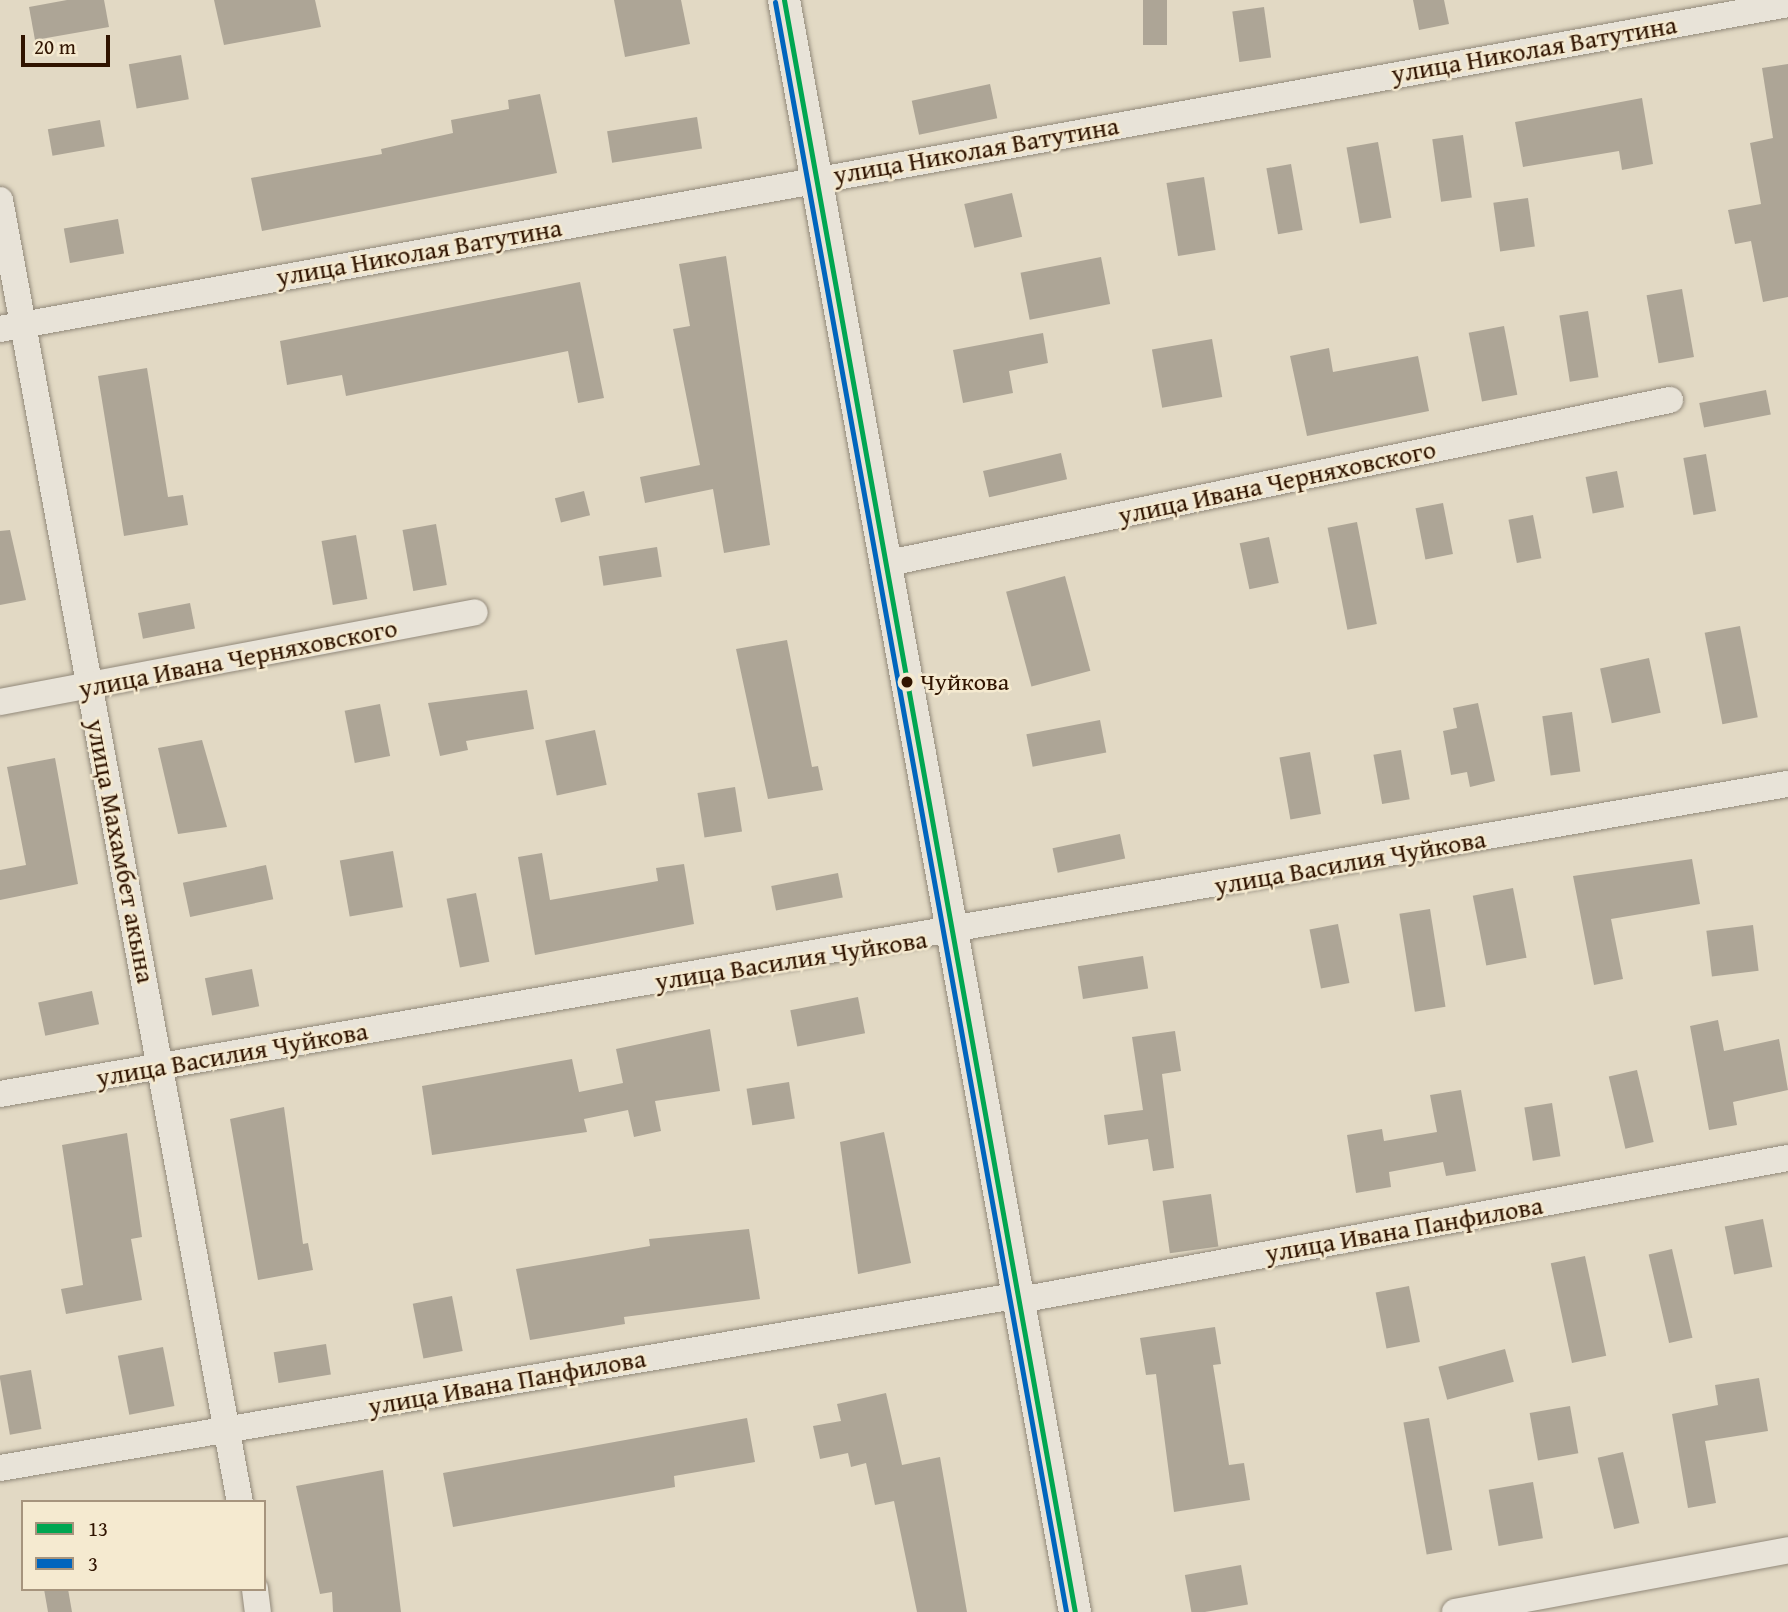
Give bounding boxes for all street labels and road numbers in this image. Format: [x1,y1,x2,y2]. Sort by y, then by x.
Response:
street label: улица Николая Ватутина [1389,9,1679,89]
street label: улица Николая Ватутина [831,110,1121,190]
street label: улица Николая Ватутина [274,212,564,292]
street label: улица Ивана Черняховского [1115,433,1439,531]
street label: улица Ивана Черняховского [76,612,400,704]
street label: улица Махамбет акына [80,716,162,986]
street label: улица Василия Чуйкова [1212,823,1488,901]
street label: улица Василия Чуйкова [653,923,929,997]
street label: улица Василия Чуйкова [94,1015,370,1093]
street label: улица Ивана Панфилова [1263,1189,1545,1269]
street label: улица Ивана Панфилова [366,1342,648,1422]

